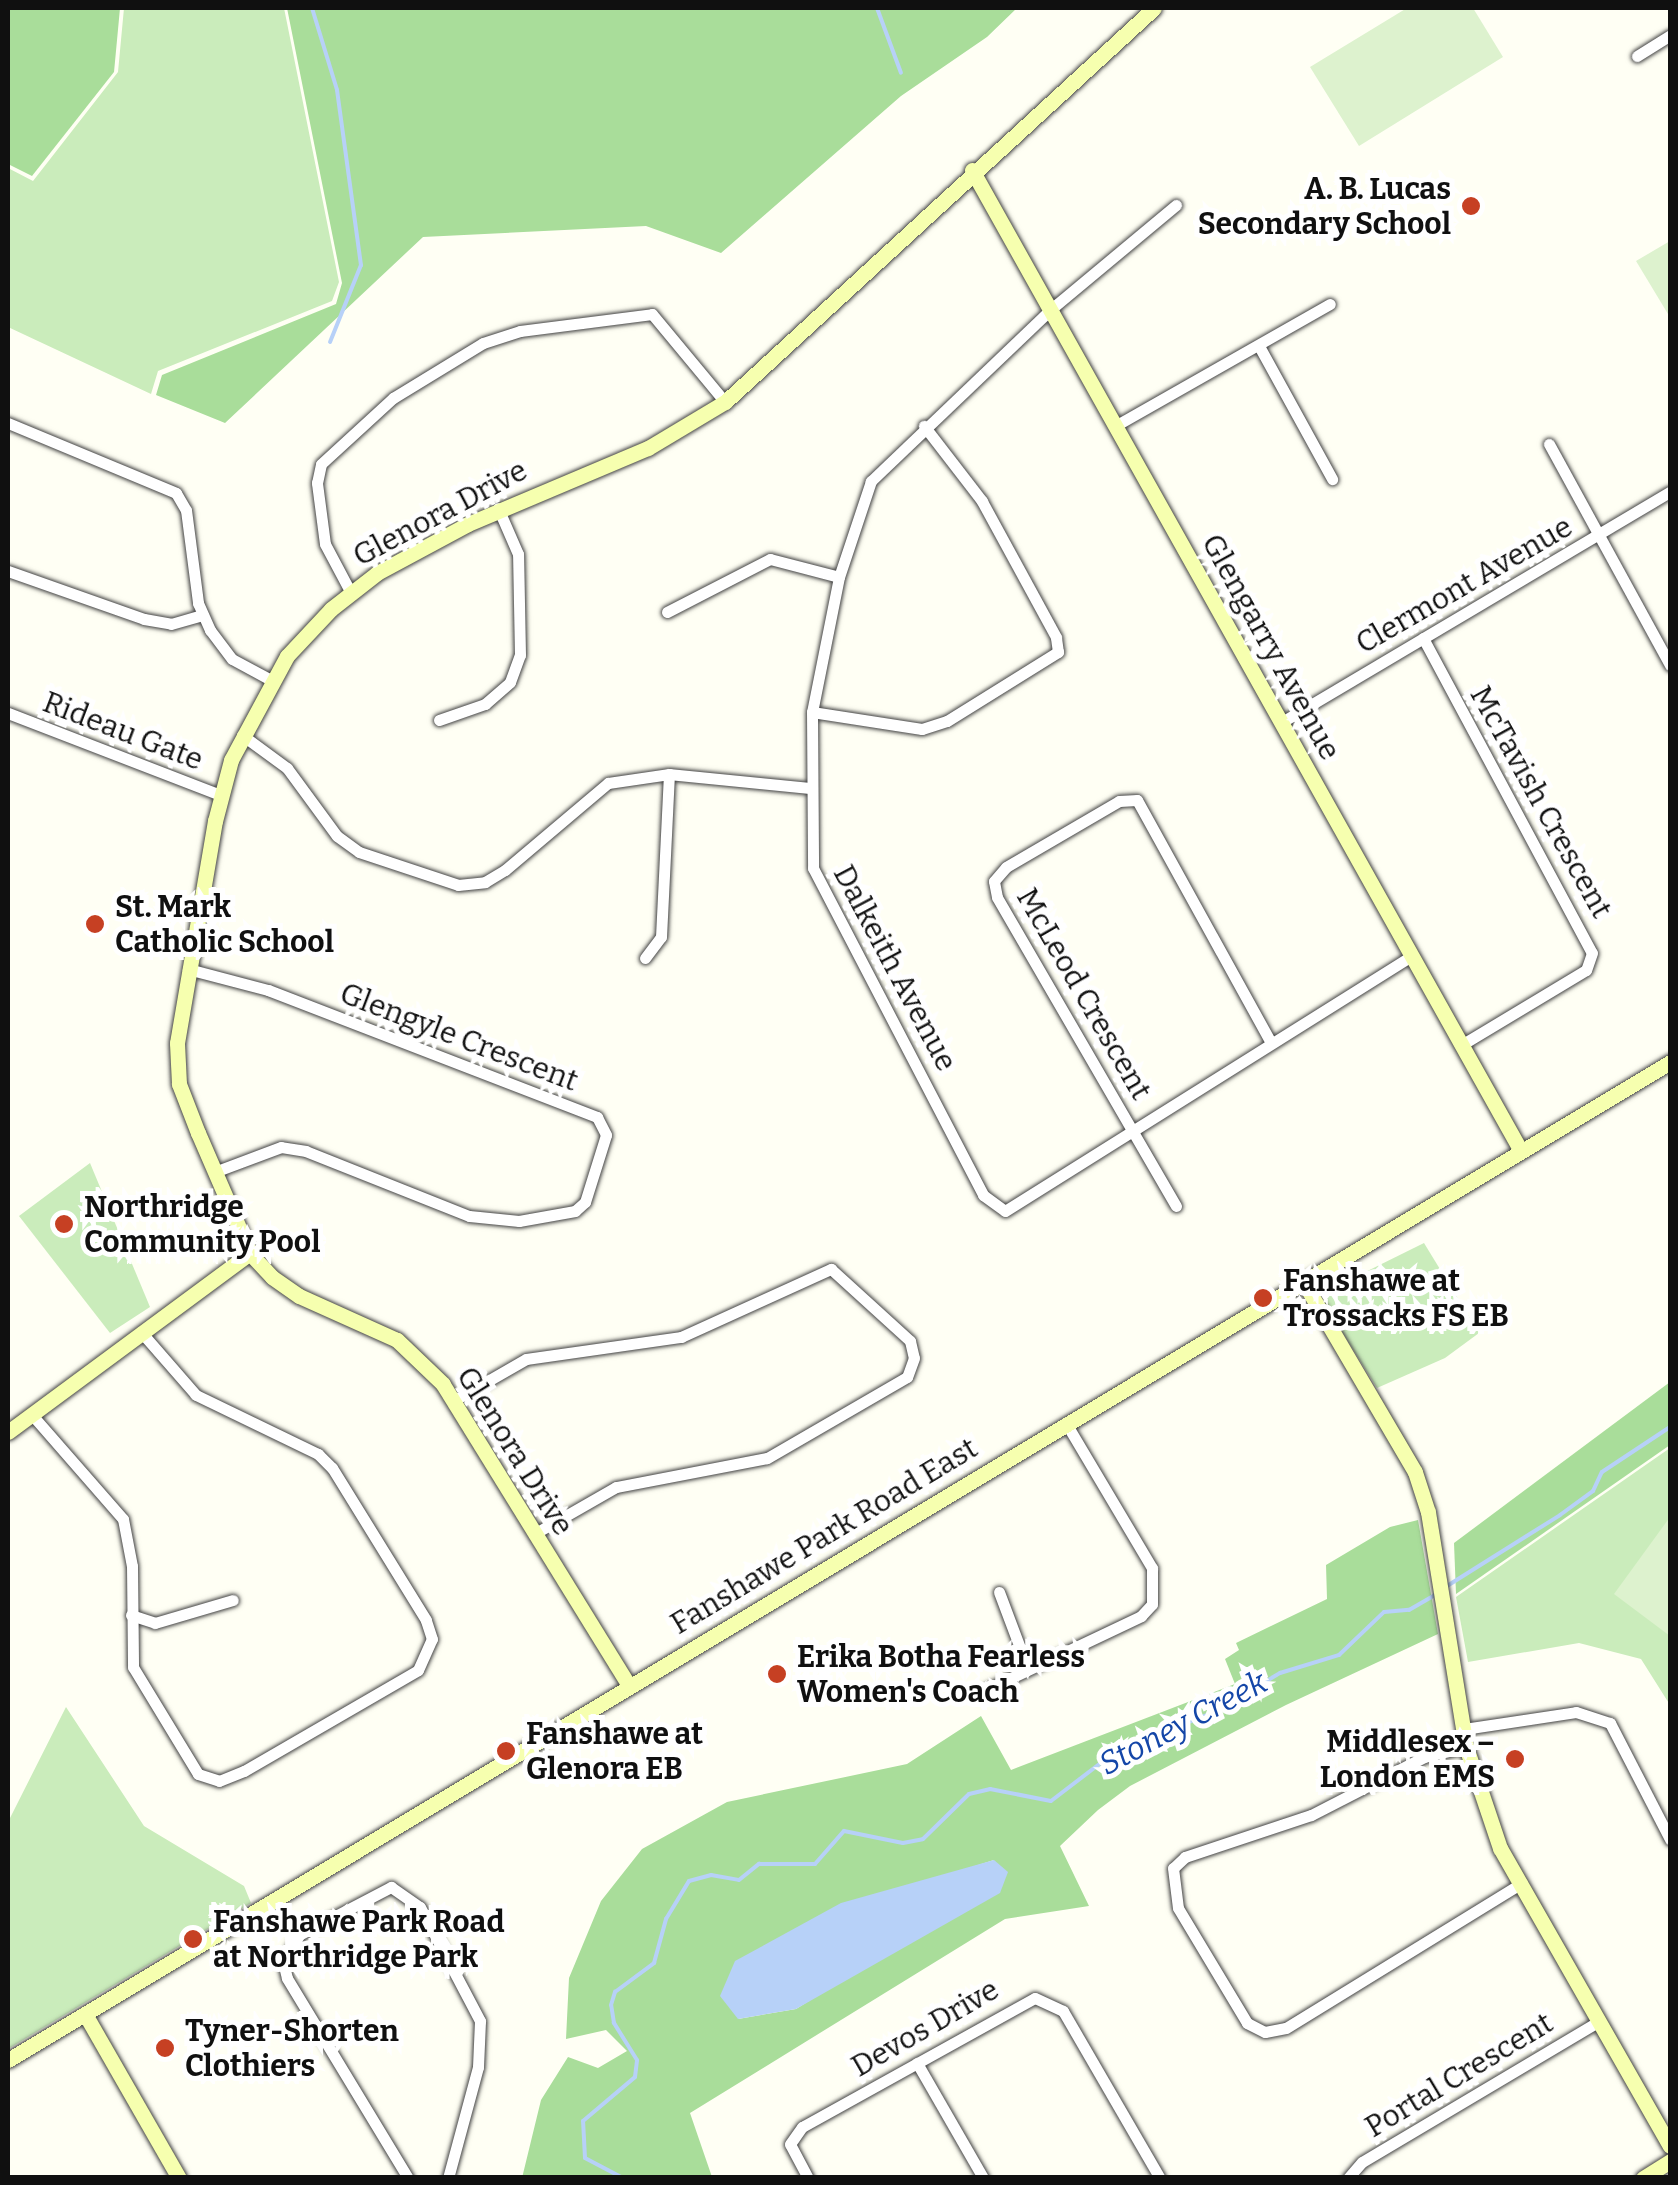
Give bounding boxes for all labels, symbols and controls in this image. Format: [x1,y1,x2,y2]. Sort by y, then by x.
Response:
place label: A. B. Lucas Secondary School [1198,171,1451,242]
marker: A. B. Lucas Secondary School [1460,195,1482,217]
street label: Glenora Drive [347,452,533,574]
street label: Clermont Avenue [1350,509,1578,661]
street label: Glengarry Avenue [1194,528,1348,766]
street label: McTavish Crescent [1462,680,1620,924]
street label: Rideau Gate [38,684,208,778]
street label: Dalkeith Avenue [826,859,964,1077]
street label: McLeod Crescent [1009,882,1159,1106]
place label: St. Mark Catholic School [115,889,334,960]
marker: St. Mark Catholic School [84,913,106,935]
street label: Glengyle Crescent [335,975,583,1099]
place label: Northridge Community Pool [84,1189,320,1260]
marker: Northridge Community Pool [53,1213,75,1235]
place label: Fanshawe at Trossacks FS EB [1283,1263,1509,1334]
marker: Fanshawe at Trossacks FS EB [1252,1287,1274,1309]
street label: Glenora Drive [449,1360,581,1542]
street label: Fanshawe Park Road East [664,1430,984,1642]
place label: Erika Botha Fearless Women's Coach [797,1639,1085,1710]
marker: Erika Botha Fearless Women's Coach [766,1663,788,1685]
water label: Stoney Creek [1092,1663,1274,1783]
place label: Fanshawe at Glenora EB [526,1716,703,1786]
place label: Middlesex – London EMS [1320,1724,1495,1794]
marker: Fanshawe at Glenora EB [495,1740,517,1762]
marker: Middlesex – London EMS [1504,1748,1526,1770]
place label: Fanshawe Park Road at Northridge Park [213,1904,505,1974]
marker: Fanshawe Park Road at Northridge Park [182,1928,204,1950]
street label: Devos Drive [845,1971,1005,2085]
street label: Portal Crescent [1359,2005,1559,2145]
place label: Tyner-Shorten Clothiers [185,2013,399,2084]
marker: Tyner-Shorten Clothiers [154,2037,176,2059]

